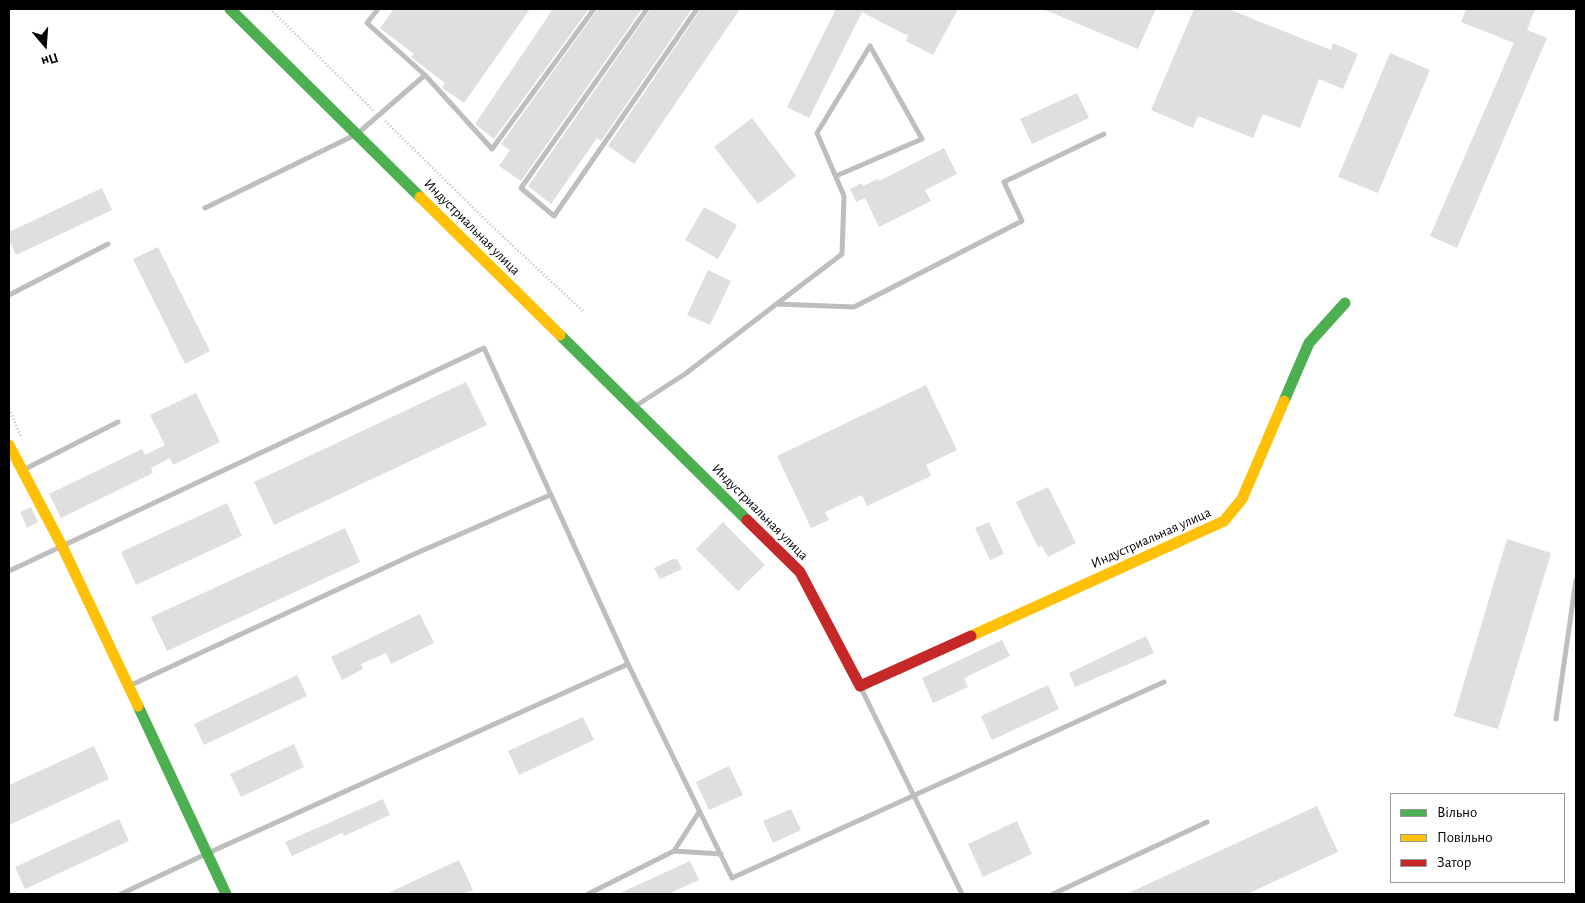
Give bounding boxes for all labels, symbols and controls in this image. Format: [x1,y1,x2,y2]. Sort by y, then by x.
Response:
north arrow [20,20,70,70]
text: Пн [39,50,60,69]
street label: Индустриальная улица [420,175,524,279]
street label: Индустриальная улица [708,460,812,564]
street label: Индустриальная улица [1088,504,1214,572]
legend [1390,793,1565,883]
text: Вільно [1437,805,1477,820]
text: Повільно [1437,830,1493,845]
text: Затор [1437,855,1471,870]

